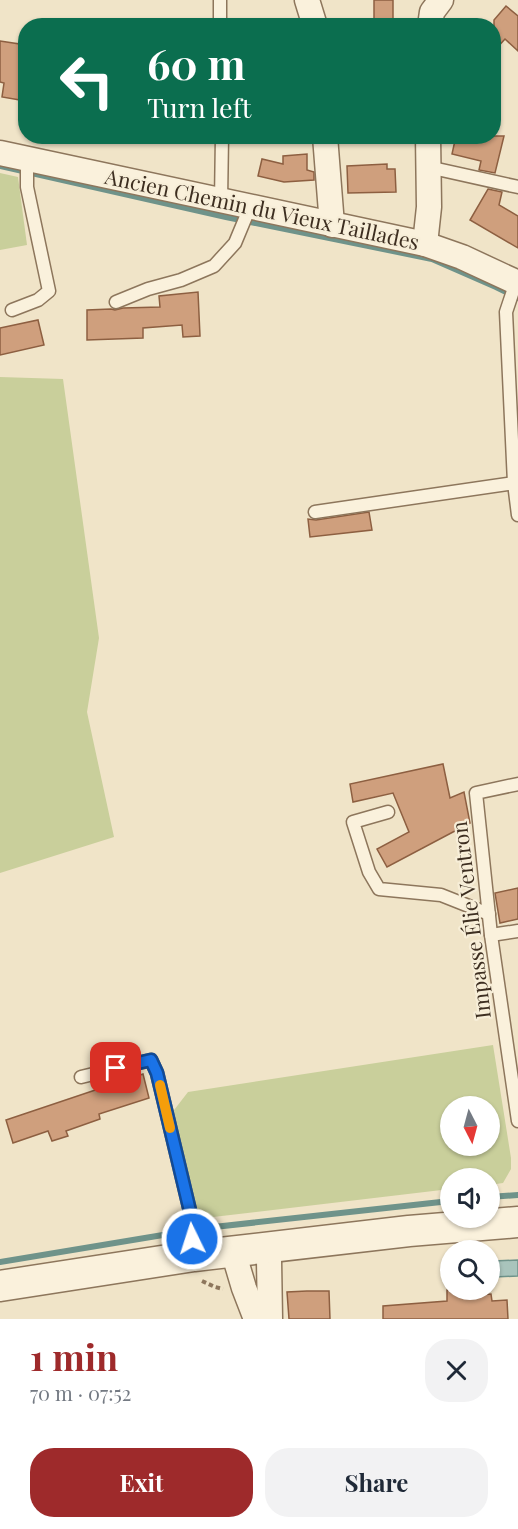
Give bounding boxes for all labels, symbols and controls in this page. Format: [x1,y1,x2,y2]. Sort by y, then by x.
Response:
text: 60 m [147,35,245,91]
icon: left [48,42,126,120]
text: Turn left [147,89,251,125]
street label: Ancien Chemin du Vieux Taillades [102,161,422,255]
street label: Impasse Élie Ventron [444,819,496,1021]
pin [90,1042,141,1093]
icon: arrive [99,1051,132,1084]
north arrow [440,1096,500,1156]
map controls [440,1096,500,1300]
button: sound [440,1168,500,1228]
position arrow [160,1207,224,1271]
button: search [440,1240,500,1300]
text: 1 min [30,1332,118,1380]
button: close [425,1339,488,1402]
text: 70 m · 07:52 [30,1379,131,1406]
button: Exit [30,1448,253,1517]
button: Share [265,1448,488,1517]

